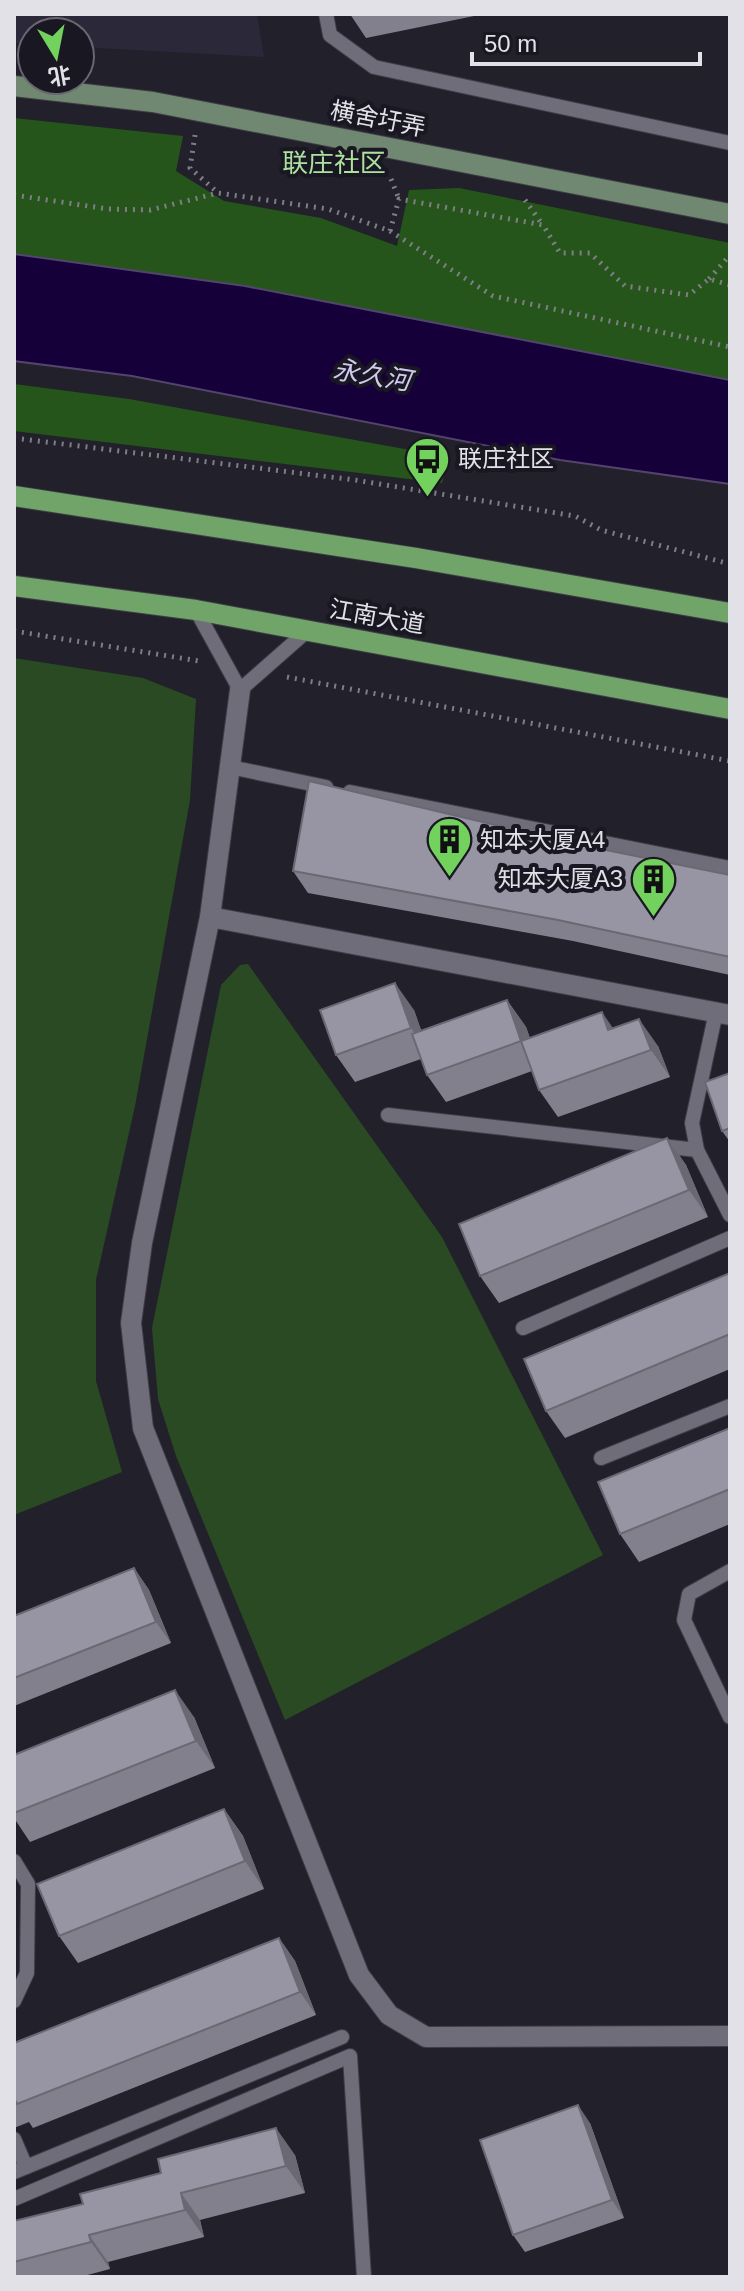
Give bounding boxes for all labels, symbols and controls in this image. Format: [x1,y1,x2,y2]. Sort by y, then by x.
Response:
north arrow [16,16,96,96]
scale bar [472,16,700,66]
text: 50 m [484,30,537,57]
text: 北 [46,61,72,89]
street label: 横舍圩弄 [328,96,428,141]
district label: 联庄社区 [282,148,386,178]
water label: 永久河 [331,354,418,397]
bus stop icon: 联庄社区 [403,435,451,498]
place label: 联庄社区 [458,445,554,472]
street label: 江南大道 [327,595,427,638]
building icon: 知本大厦A4 [425,816,473,879]
place label: 知本大厦A4 [480,826,605,853]
building icon: 知本大厦A3 [630,855,678,918]
place label: 知本大厦A3 [498,865,623,892]

